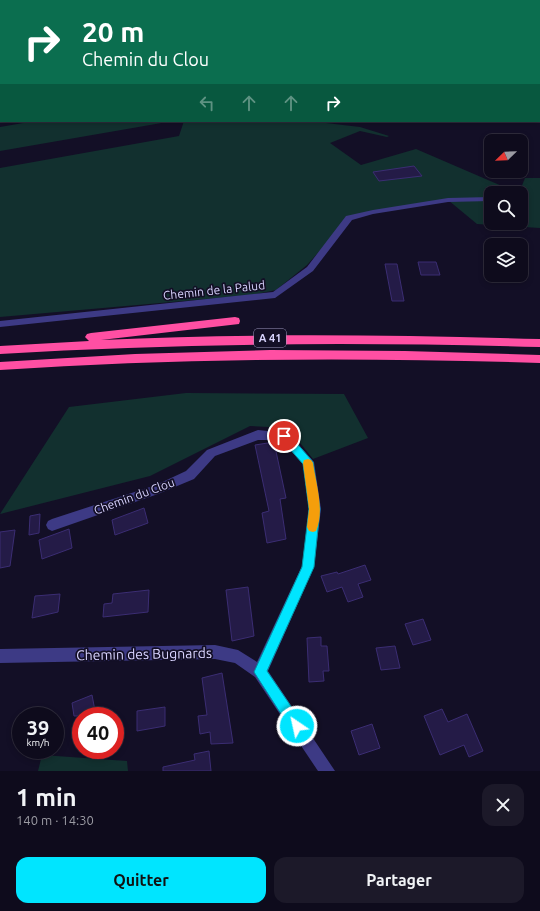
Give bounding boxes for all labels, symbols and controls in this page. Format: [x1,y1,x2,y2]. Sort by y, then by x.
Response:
icon: right [16,16,68,68]
text: 20 m [82,16,144,47]
text: Chemin du Clou [82,49,209,69]
icon: left [196,92,218,114]
icon: ahead [238,92,260,114]
icon: ahead [280,92,302,114]
icon: right [322,92,344,114]
north arrow [484,134,528,178]
map controls [484,134,528,282]
button: search [484,186,528,230]
button: layers [484,238,528,282]
street label: Chemin de la Palud [162,278,266,302]
road number: A 41 [254,329,286,347]
pin [267,419,301,453]
icon: arrive [273,425,295,447]
street label: Chemin du Clou [92,475,176,517]
street label: Chemin des Bugnards [76,645,212,663]
position arrow [276,705,318,747]
speed limit sign: 40 [72,707,124,759]
text: 39 [27,716,49,739]
text: km/h [26,737,50,748]
text: 1 min [16,784,77,811]
button: close [482,784,524,826]
text: 140 m · 14:30 [16,813,94,827]
button: Quitter [16,857,266,903]
button: Partager [274,857,524,903]

